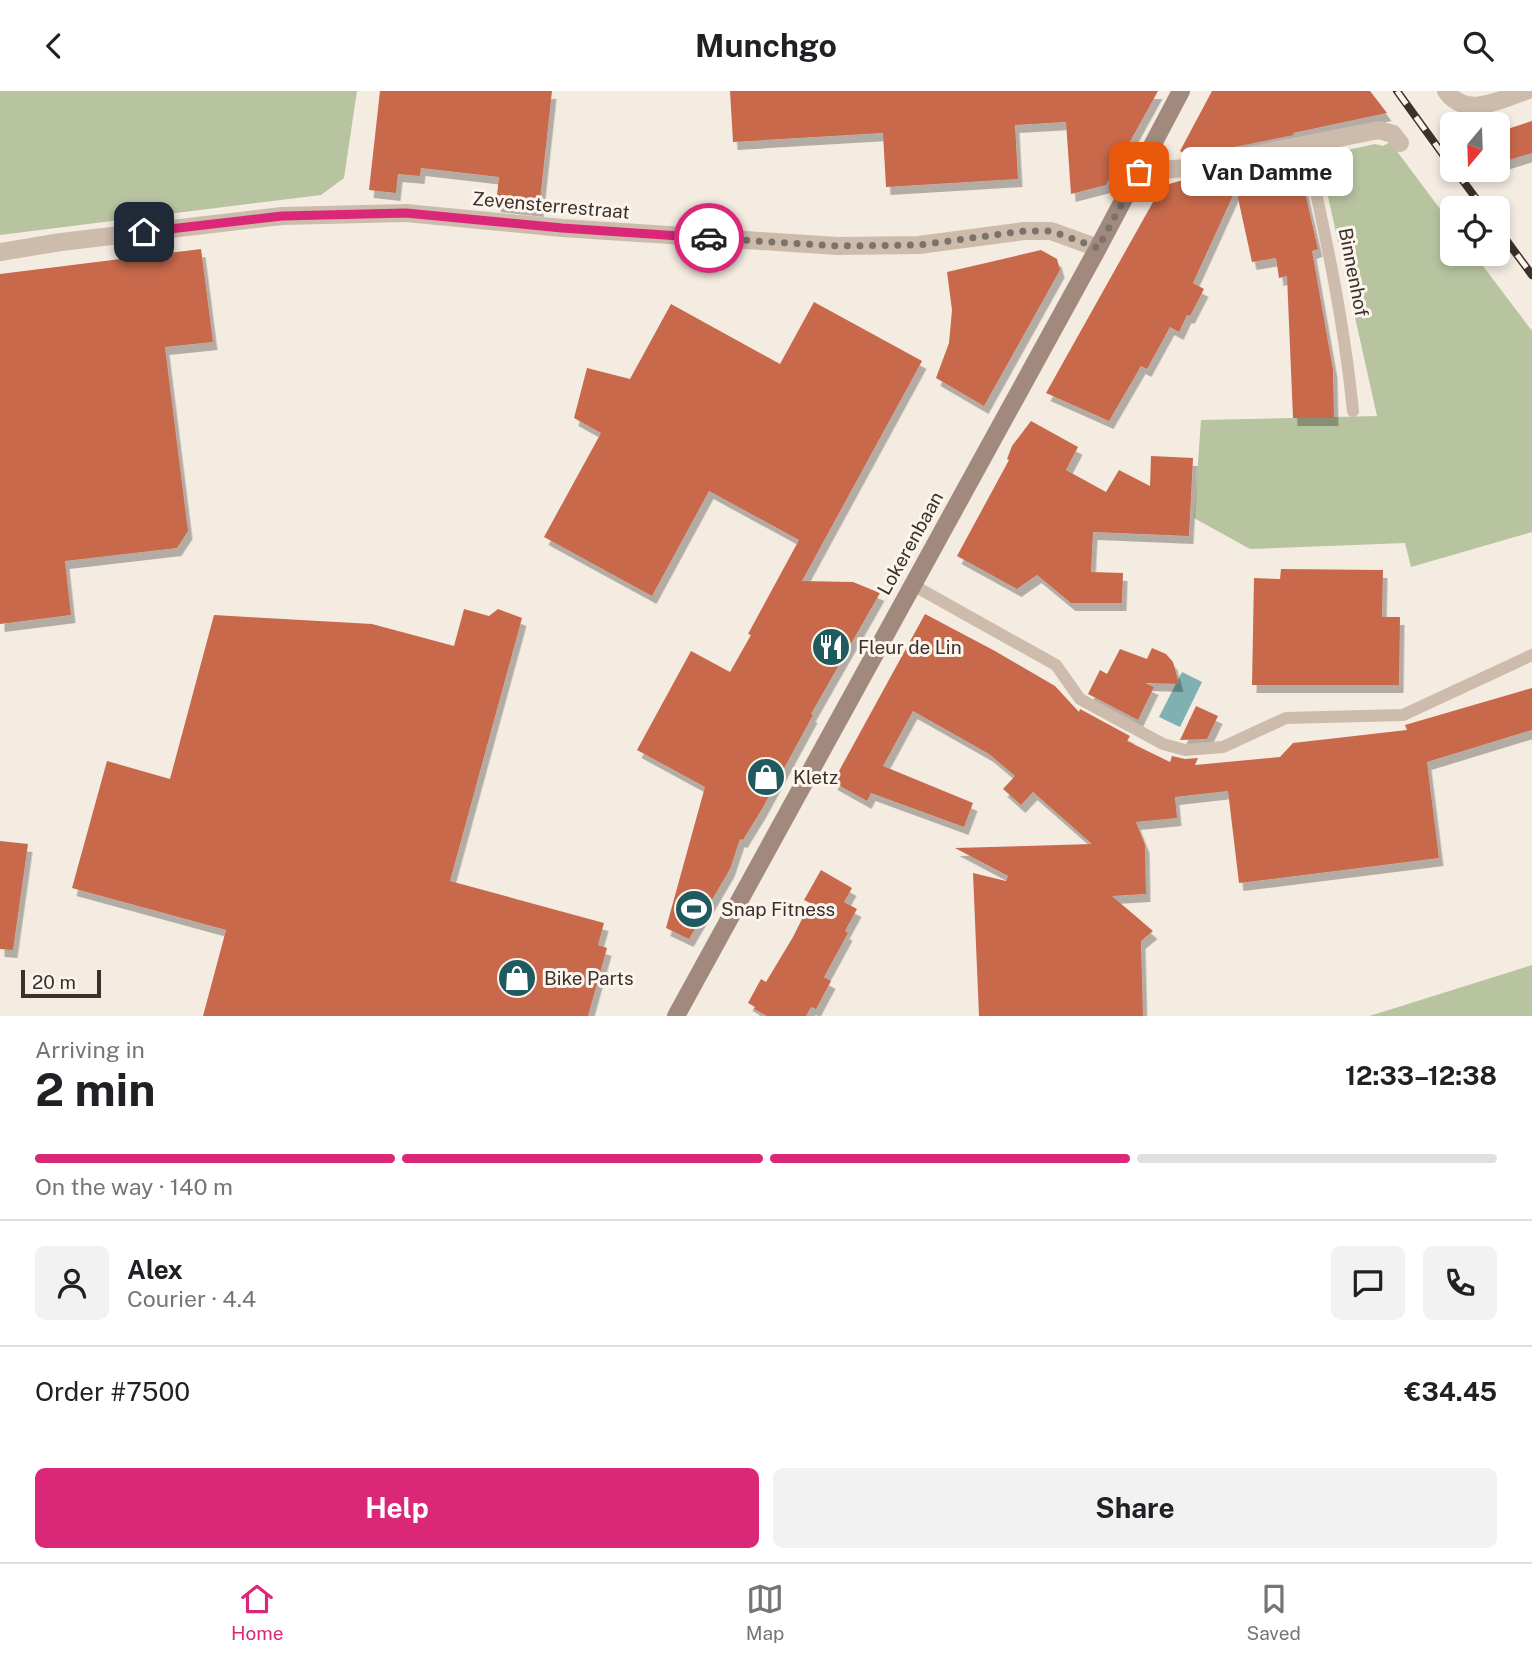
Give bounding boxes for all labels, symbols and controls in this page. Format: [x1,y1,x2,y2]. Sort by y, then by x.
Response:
icon: back [35,27,73,65]
text: Munchgo [695,27,837,64]
icon: search [1459,27,1497,65]
north arrow [1440,112,1510,182]
map controls [1440,112,1510,266]
pin [1109,142,1169,202]
callout: Van Damme [1181,147,1352,197]
icon: bag [1120,153,1158,191]
text: Van Damme [1202,158,1332,185]
street label: Zevensterrestraat [471,187,631,223]
button: locate [1440,196,1510,266]
pin [114,202,174,262]
courier [674,203,744,273]
icon: home [125,213,163,251]
icon: car [690,219,728,257]
street label: Binnenhof [1335,226,1373,318]
street label: Lokerenbaan [873,488,947,598]
restaurant icon: Fleur de Lin [810,626,852,668]
place label: Fleur de Lin [858,636,962,658]
shop icon: Kletz [745,756,787,798]
place label: Kletz [793,766,838,788]
sports icon: Snap Fitness [673,888,715,930]
place label: Snap Fitness [721,898,835,920]
shop icon: Bike Parts [496,957,538,999]
scale bar [21,967,102,999]
place label: Bike Parts [544,967,634,989]
text: 20 m [32,971,76,993]
text: Arriving in [35,1036,145,1063]
text: 12:33–12:38 [1345,1060,1497,1091]
text: 2 min [35,1062,155,1116]
text: On the way · 140 m [35,1173,233,1200]
button: person [35,1246,109,1320]
button: chat [1331,1246,1405,1320]
button: phone [1423,1246,1497,1320]
text: Alex [127,1254,183,1285]
text: Courier · 4.4 [127,1285,256,1312]
text: Order #7500 [35,1376,190,1407]
text: €34.45 [1405,1376,1497,1407]
button: Help [35,1468,759,1548]
button: Share [773,1468,1497,1548]
tab: Home [231,1580,283,1644]
tab: Map [746,1580,784,1644]
tab: Saved [1247,1580,1301,1644]

